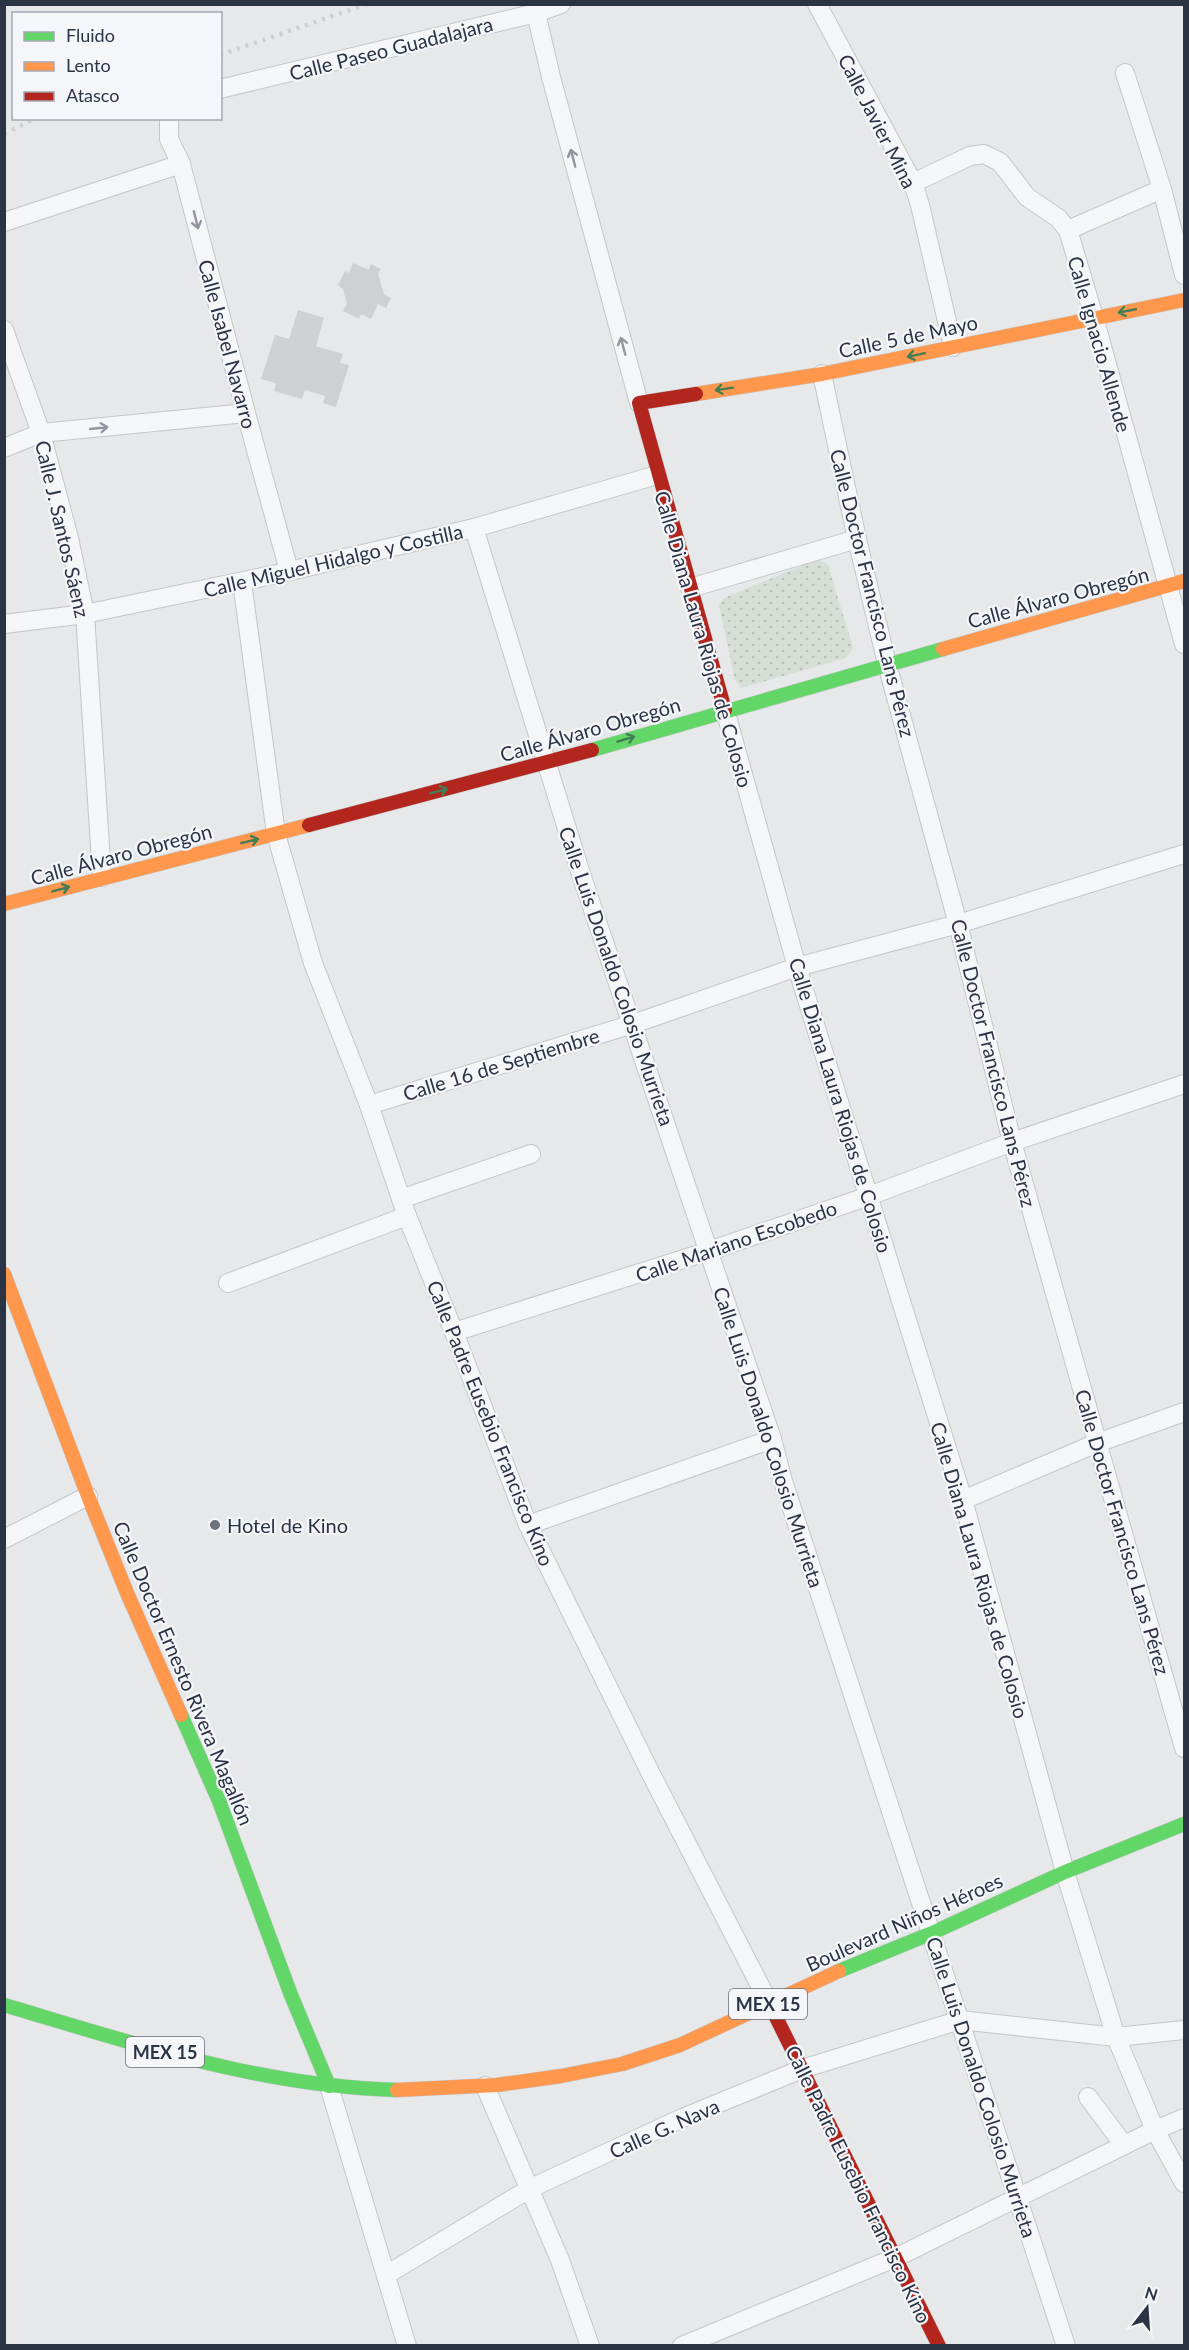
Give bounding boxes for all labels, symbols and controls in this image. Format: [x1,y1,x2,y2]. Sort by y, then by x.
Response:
street label: Calle Paseo Guadalajara [287,11,495,85]
legend [12,12,222,120]
text: Fluido [66,24,115,46]
street label: Calle Javier Mina [834,50,922,192]
text: Lento [66,54,111,76]
text: Atasco [66,84,119,106]
one-way arrow [566,149,578,168]
one-way arrow [191,211,202,230]
street label: Calle Ignacio Allende [1063,253,1137,435]
street label: Calle Isabel Navarro [194,257,262,431]
one-way arrow [1118,305,1137,316]
street label: Calle 5 de Mayo [836,310,980,362]
one-way arrow [617,337,629,356]
one-way arrow [906,350,926,361]
one-way arrow [714,384,734,395]
one-way arrow [89,422,109,433]
street label: Calle J. Santos Sáenz [31,438,95,620]
street label: Calle Doctor Francisco Lans Pérez [826,446,920,740]
street label: Calle Diana Laura Riojas de Colosio [650,488,758,790]
street label: Calle Miguel Hidalgo y Costilla [201,518,465,602]
street label: Calle Álvaro Obregón [965,561,1151,633]
street label: Calle Álvaro Obregón [497,692,683,766]
one-way arrow [617,733,636,744]
one-way arrow [429,785,448,797]
street label: Calle Álvaro Obregón [28,818,214,890]
street label: Calle Luis Donaldo Colosio Murrieta [554,823,680,1129]
one-way arrow [240,834,259,846]
one-way arrow [51,882,70,894]
street label: Calle Doctor Francisco Lans Pérez [947,916,1041,1210]
street label: Calle Diana Laura Riojas de Colosio [785,955,897,1255]
street label: Calle 16 de Septiembre [400,1023,602,1105]
street label: Calle Mariano Escobedo [632,1195,840,1287]
street label: Calle Padre Eusebio Francisco Kino [423,1277,559,1569]
street label: Calle Luis Donaldo Colosio Murrieta [709,1284,829,1590]
street label: Calle Doctor Francisco Lans Pérez [1071,1386,1175,1678]
street label: Calle Diana Laura Riojas de Colosio [926,1419,1034,1721]
place label: Hotel de Kino [227,1513,348,1537]
street label: Calle Doctor Ernesto Rivera Magallón [109,1517,259,1829]
marker: Hotel de Kino [208,1518,222,1532]
street label: Boulevard Niños Héroes [802,1868,1006,1976]
street label: Calle Luis Donaldo Colosio Murrieta [922,1934,1042,2240]
road number: MEX 15 [729,1989,807,2019]
road number: MEX 15 [126,2037,204,2067]
street label: Calle Padre Eusebio Francisco Kino [781,2041,937,2327]
street label: Calle G. Nava [605,2093,723,2163]
north arrow [1117,2278,1177,2338]
text: N [1143,2282,1160,2304]

